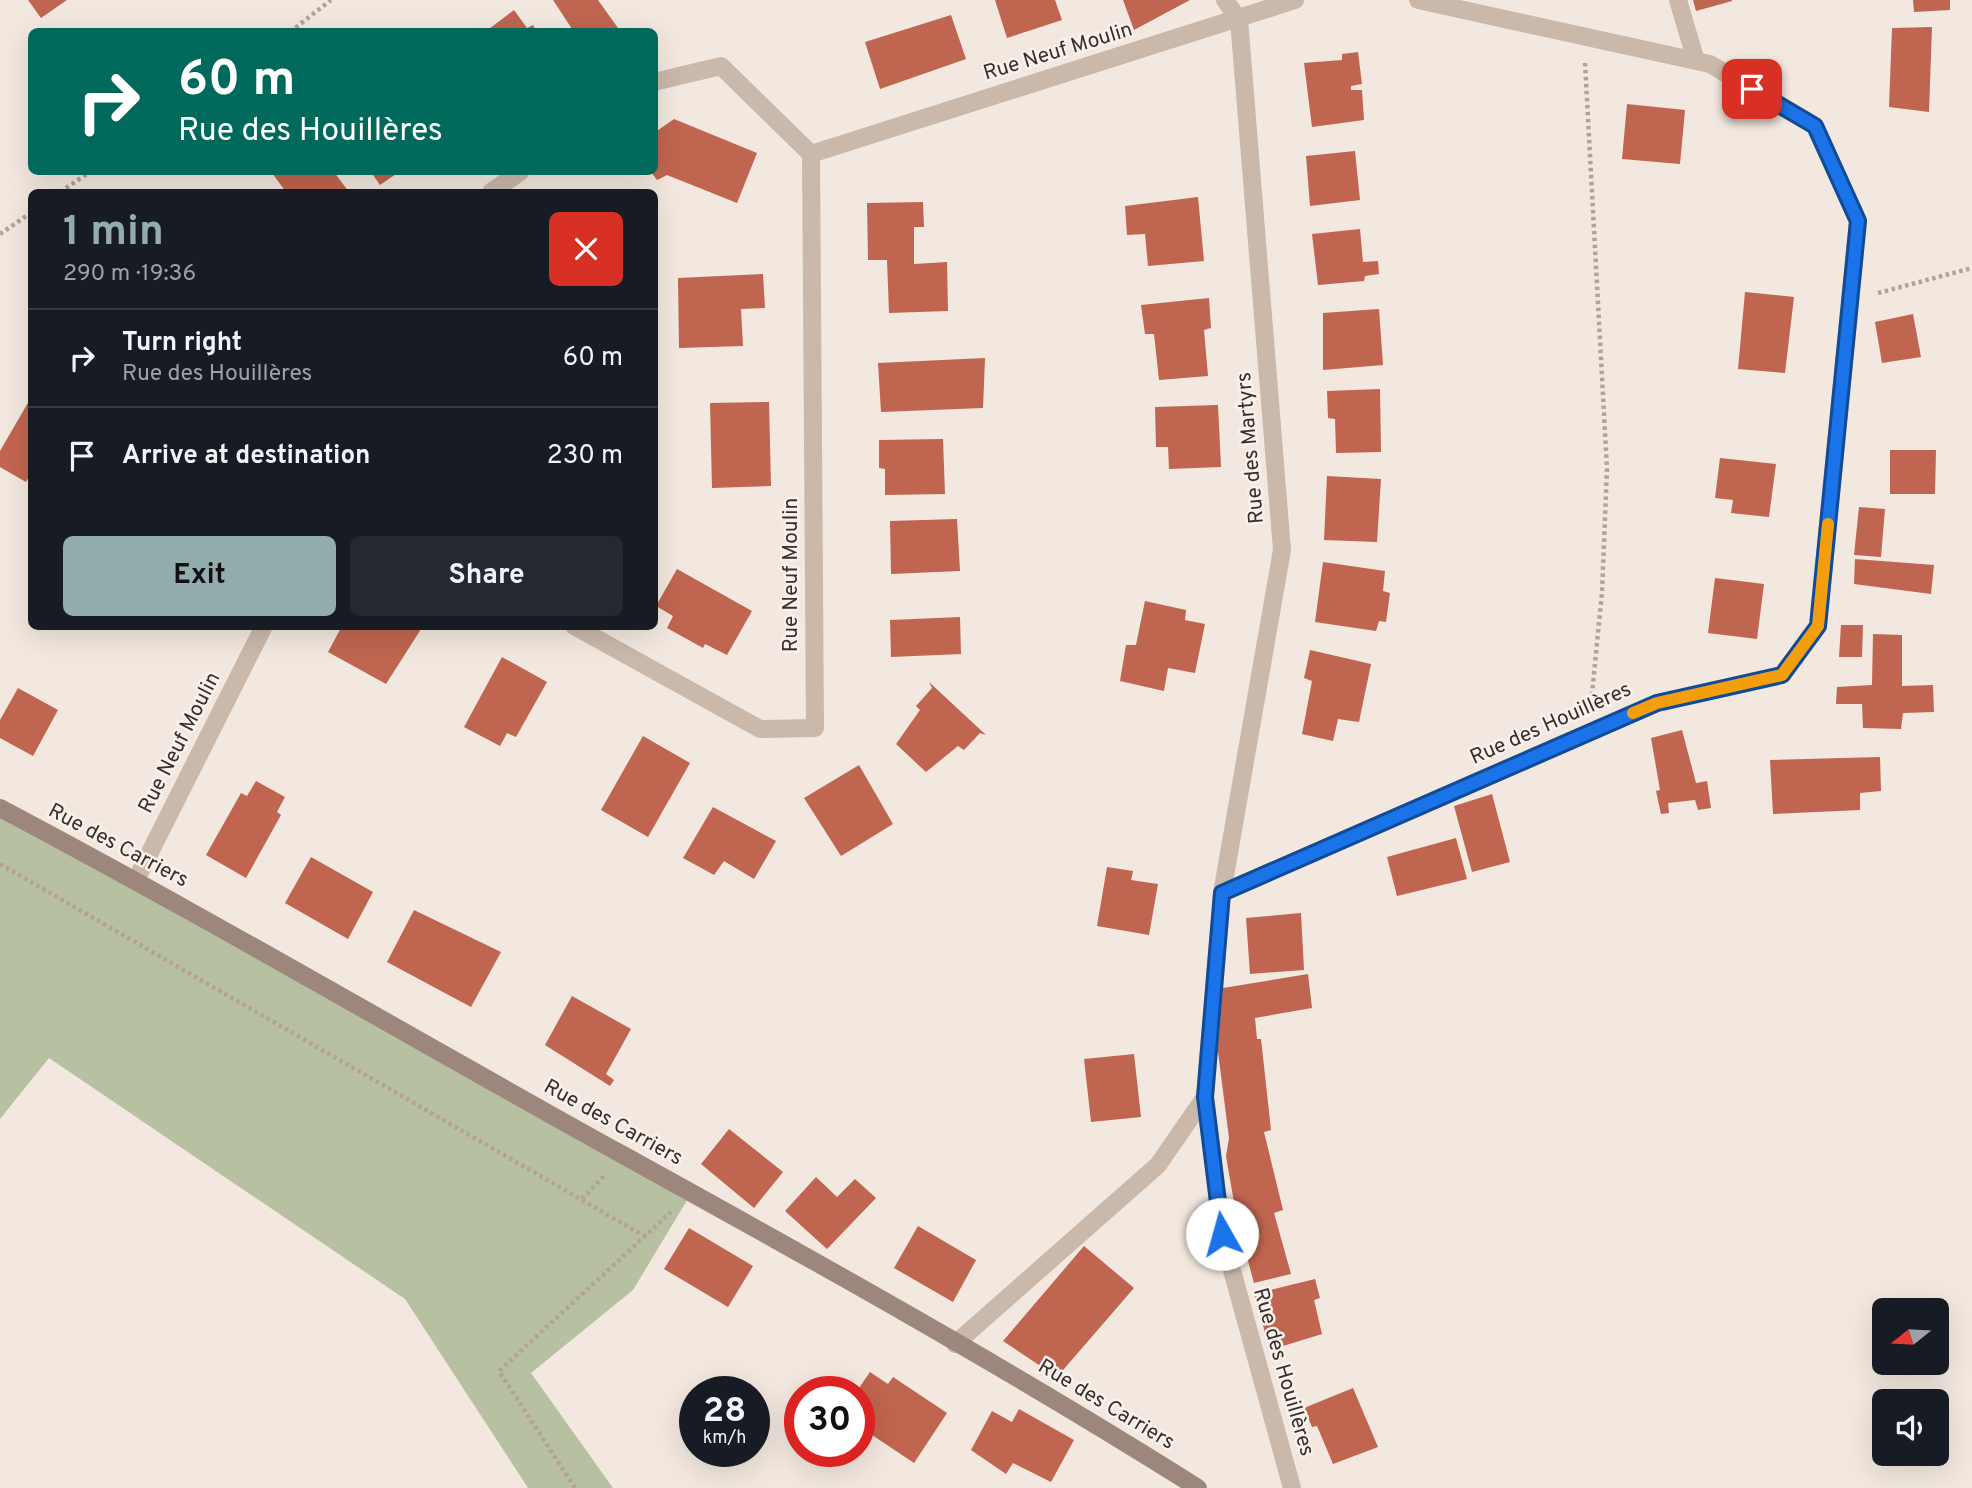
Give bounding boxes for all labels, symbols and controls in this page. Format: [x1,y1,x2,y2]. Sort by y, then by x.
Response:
street label: Rue Neuf Moulin [980,16,1136,88]
text: 60 m [178,51,296,113]
icon: right [63,56,154,147]
pin [1722,59,1782,119]
icon: arrive [1733,70,1771,108]
text: Rue des Houillères [178,112,443,152]
text: 1 min [63,207,164,260]
button: close [549,212,623,286]
text: 290 m · 19:36 [63,260,196,289]
text: Turn right [122,327,242,360]
icon: right [63,339,101,377]
text: 60 m [563,342,623,375]
text: Rue des Houillères [122,360,312,389]
street label: Rue des Martyrs [1231,371,1271,525]
icon: arrive [63,437,101,475]
text: Arrive at destination [122,440,370,473]
text: 230 m [547,440,623,473]
street label: Rue Neuf Moulin [778,498,805,652]
button: Exit [63,536,336,616]
button: Share [350,536,623,616]
street label: Rue Neuf Moulin [133,668,227,818]
street label: Rue des Houillères [1466,676,1636,772]
street label: Rue des Carriers [43,798,193,894]
street label: Rue des Carriers [539,1074,687,1172]
position arrow [1185,1197,1259,1271]
street label: Rue des Houillères [1246,1285,1320,1459]
north arrow [1872,1298,1950,1376]
map controls [1872,1298,1949,1466]
street label: Rue des Carriers [1033,1354,1179,1456]
speed limit sign: 30 [784,1376,875,1467]
button: sound [1872,1389,1949,1466]
text: 28 [703,1390,746,1434]
text: km/h [703,1427,746,1450]

